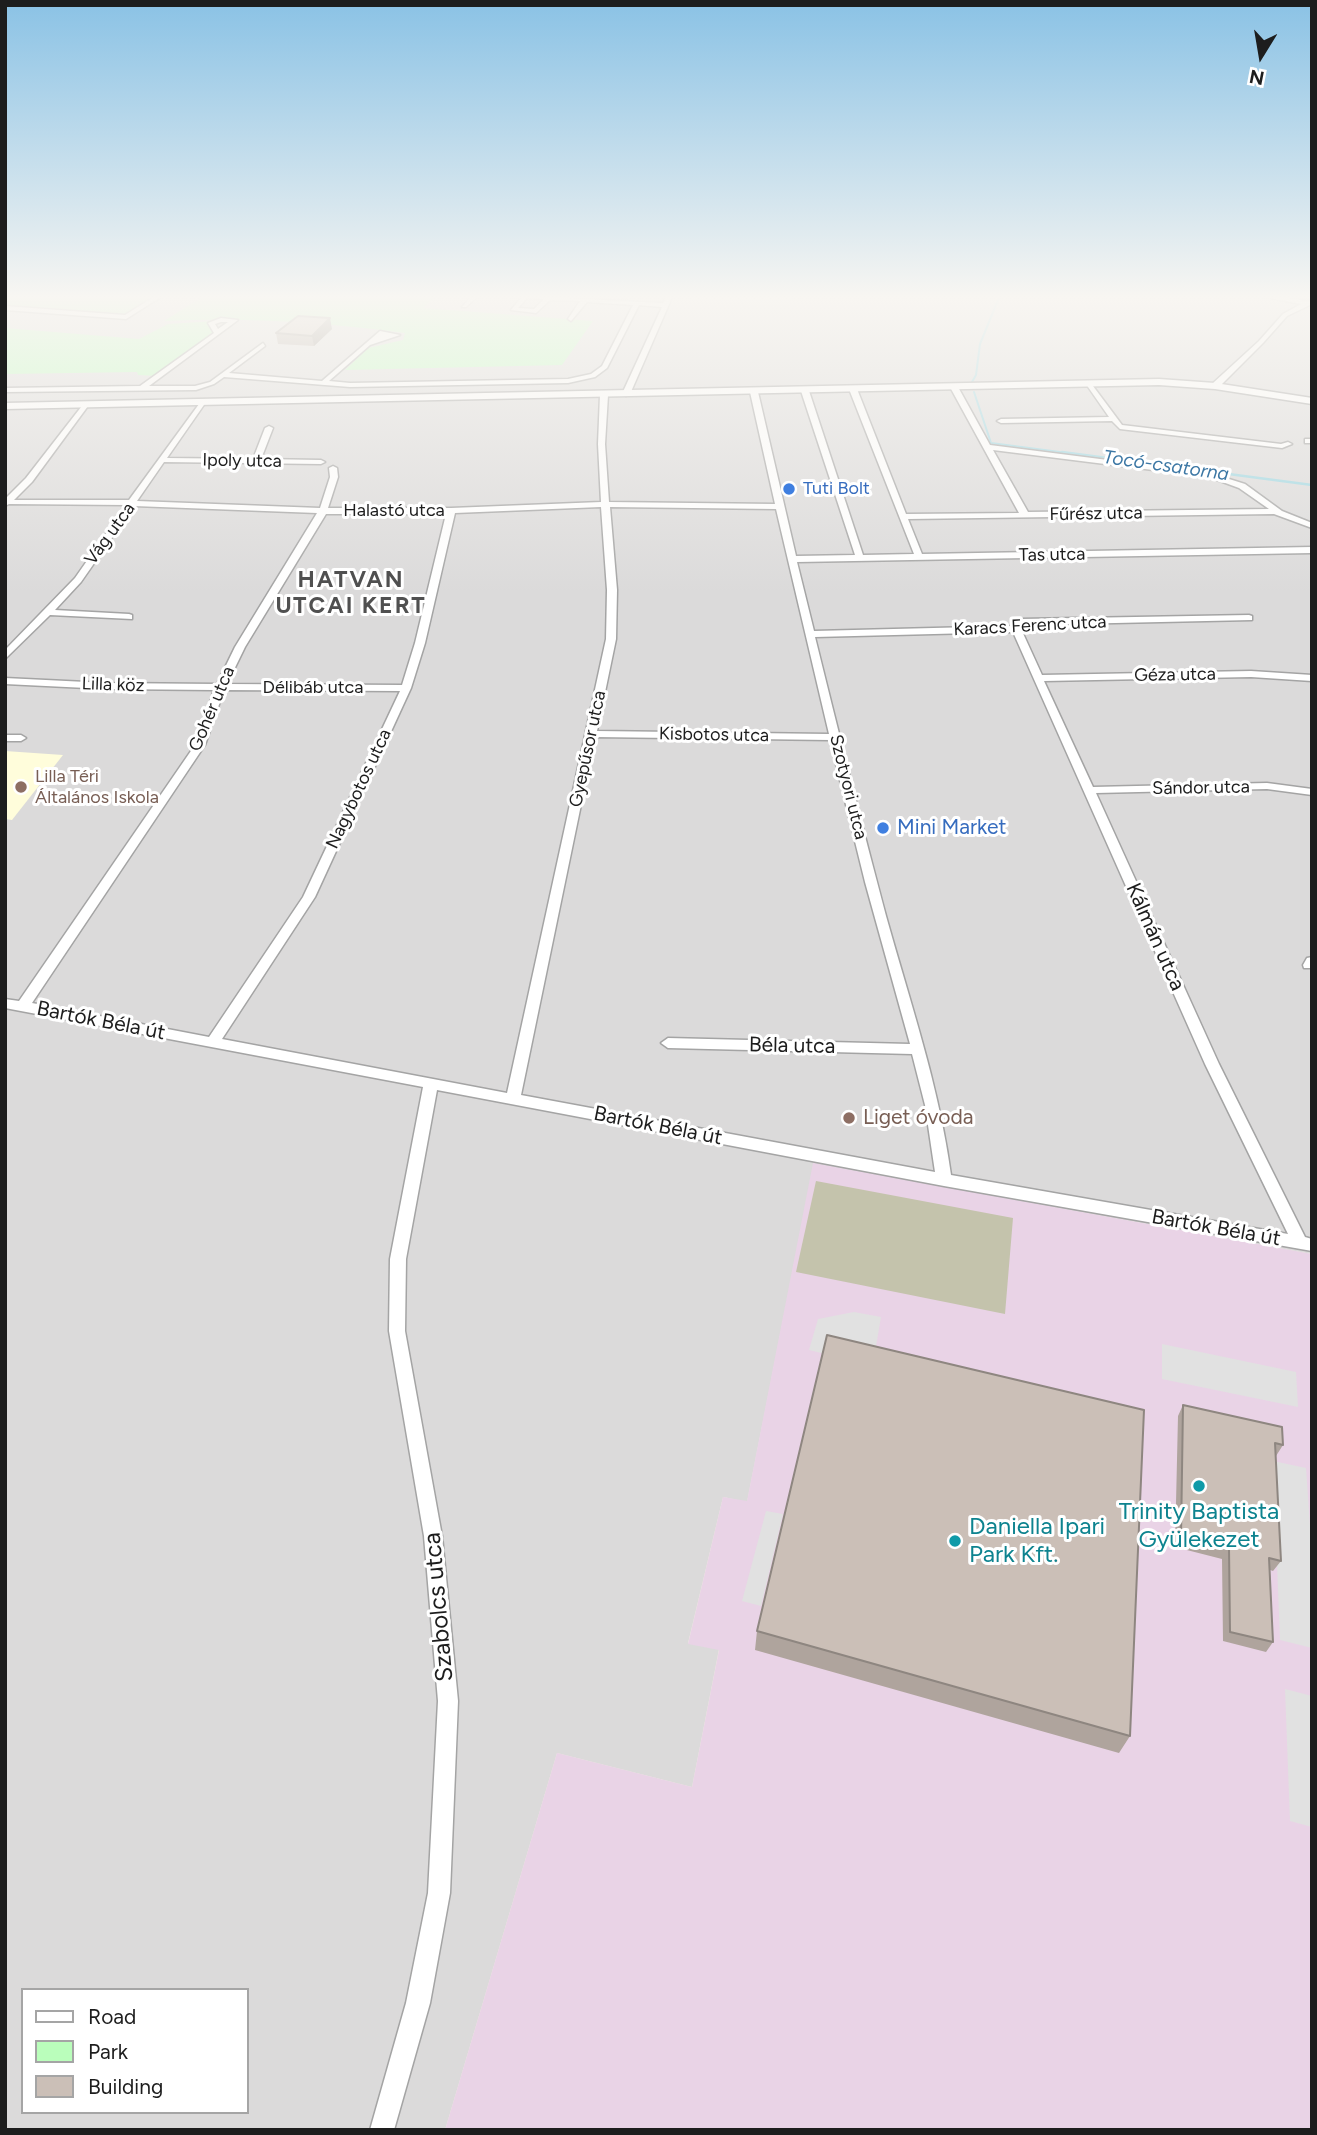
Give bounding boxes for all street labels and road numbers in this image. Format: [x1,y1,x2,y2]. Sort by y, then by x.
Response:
street label: Ipoly utca [202,450,282,472]
street label: Vág utca [80,499,140,569]
street label: Halastó utca [343,500,445,522]
street label: Fűrész utca [1049,502,1143,526]
street label: Tas utca [1019,544,1085,566]
street label: Karacs Ferenc utca [953,611,1107,641]
street label: Gohér utca [184,663,240,755]
street label: Géza utca [1134,663,1216,687]
street label: Lilla köz [81,673,145,697]
street label: Délibáb utca [263,677,363,699]
street label: Gyepűsor utca [565,689,611,809]
street label: Kisbotos utca [659,723,769,747]
street label: Nagybotos utca [322,726,396,852]
street label: Szotyori utca [825,732,871,842]
street label: Sándor utca [1152,776,1250,800]
street label: Kálmán utca [1120,879,1190,995]
street label: Bartók Béla út [35,996,167,1046]
street label: Béla utca [749,1033,835,1059]
street label: Bartók Béla út [592,1101,724,1151]
street label: Bartók Béla út [1150,1204,1282,1252]
street label: Szabolcs utca [418,1531,460,1683]

